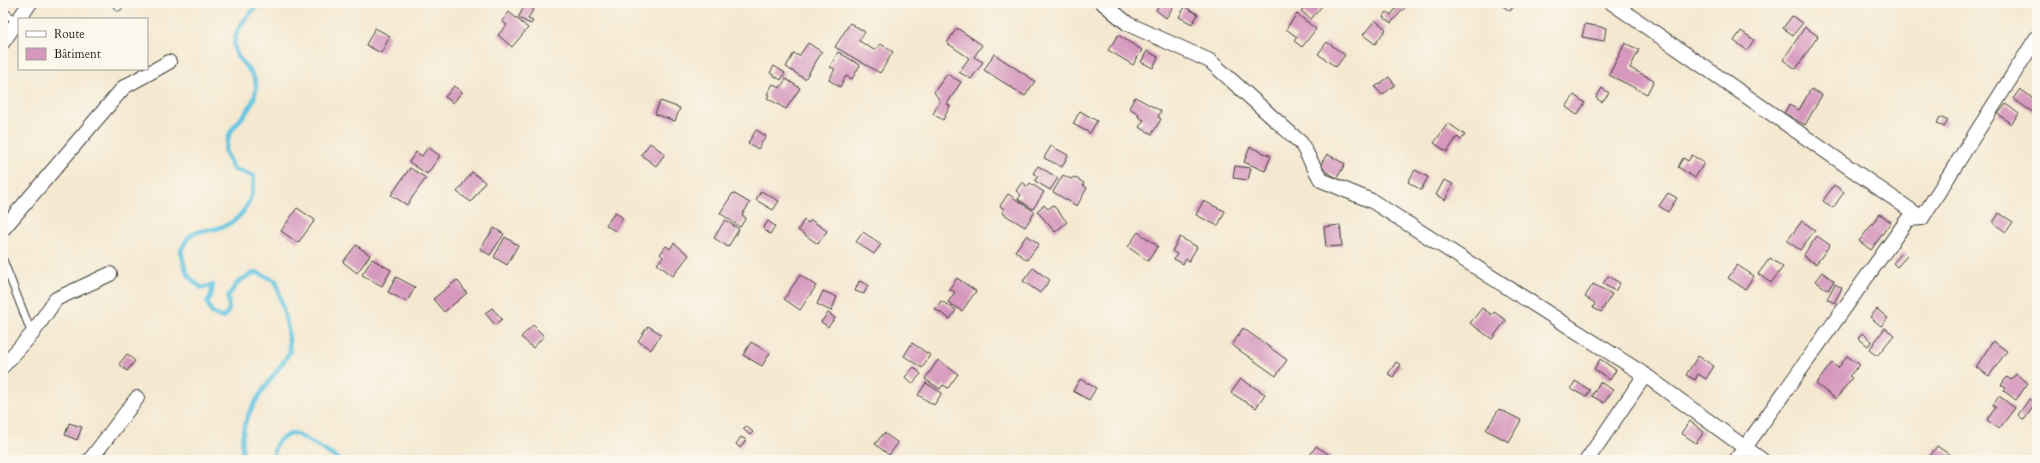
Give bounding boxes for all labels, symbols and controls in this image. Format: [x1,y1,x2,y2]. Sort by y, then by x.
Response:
legend [18,18,148,70]
text: Route [54,26,85,42]
text: Bâtiment [54,46,101,62]

